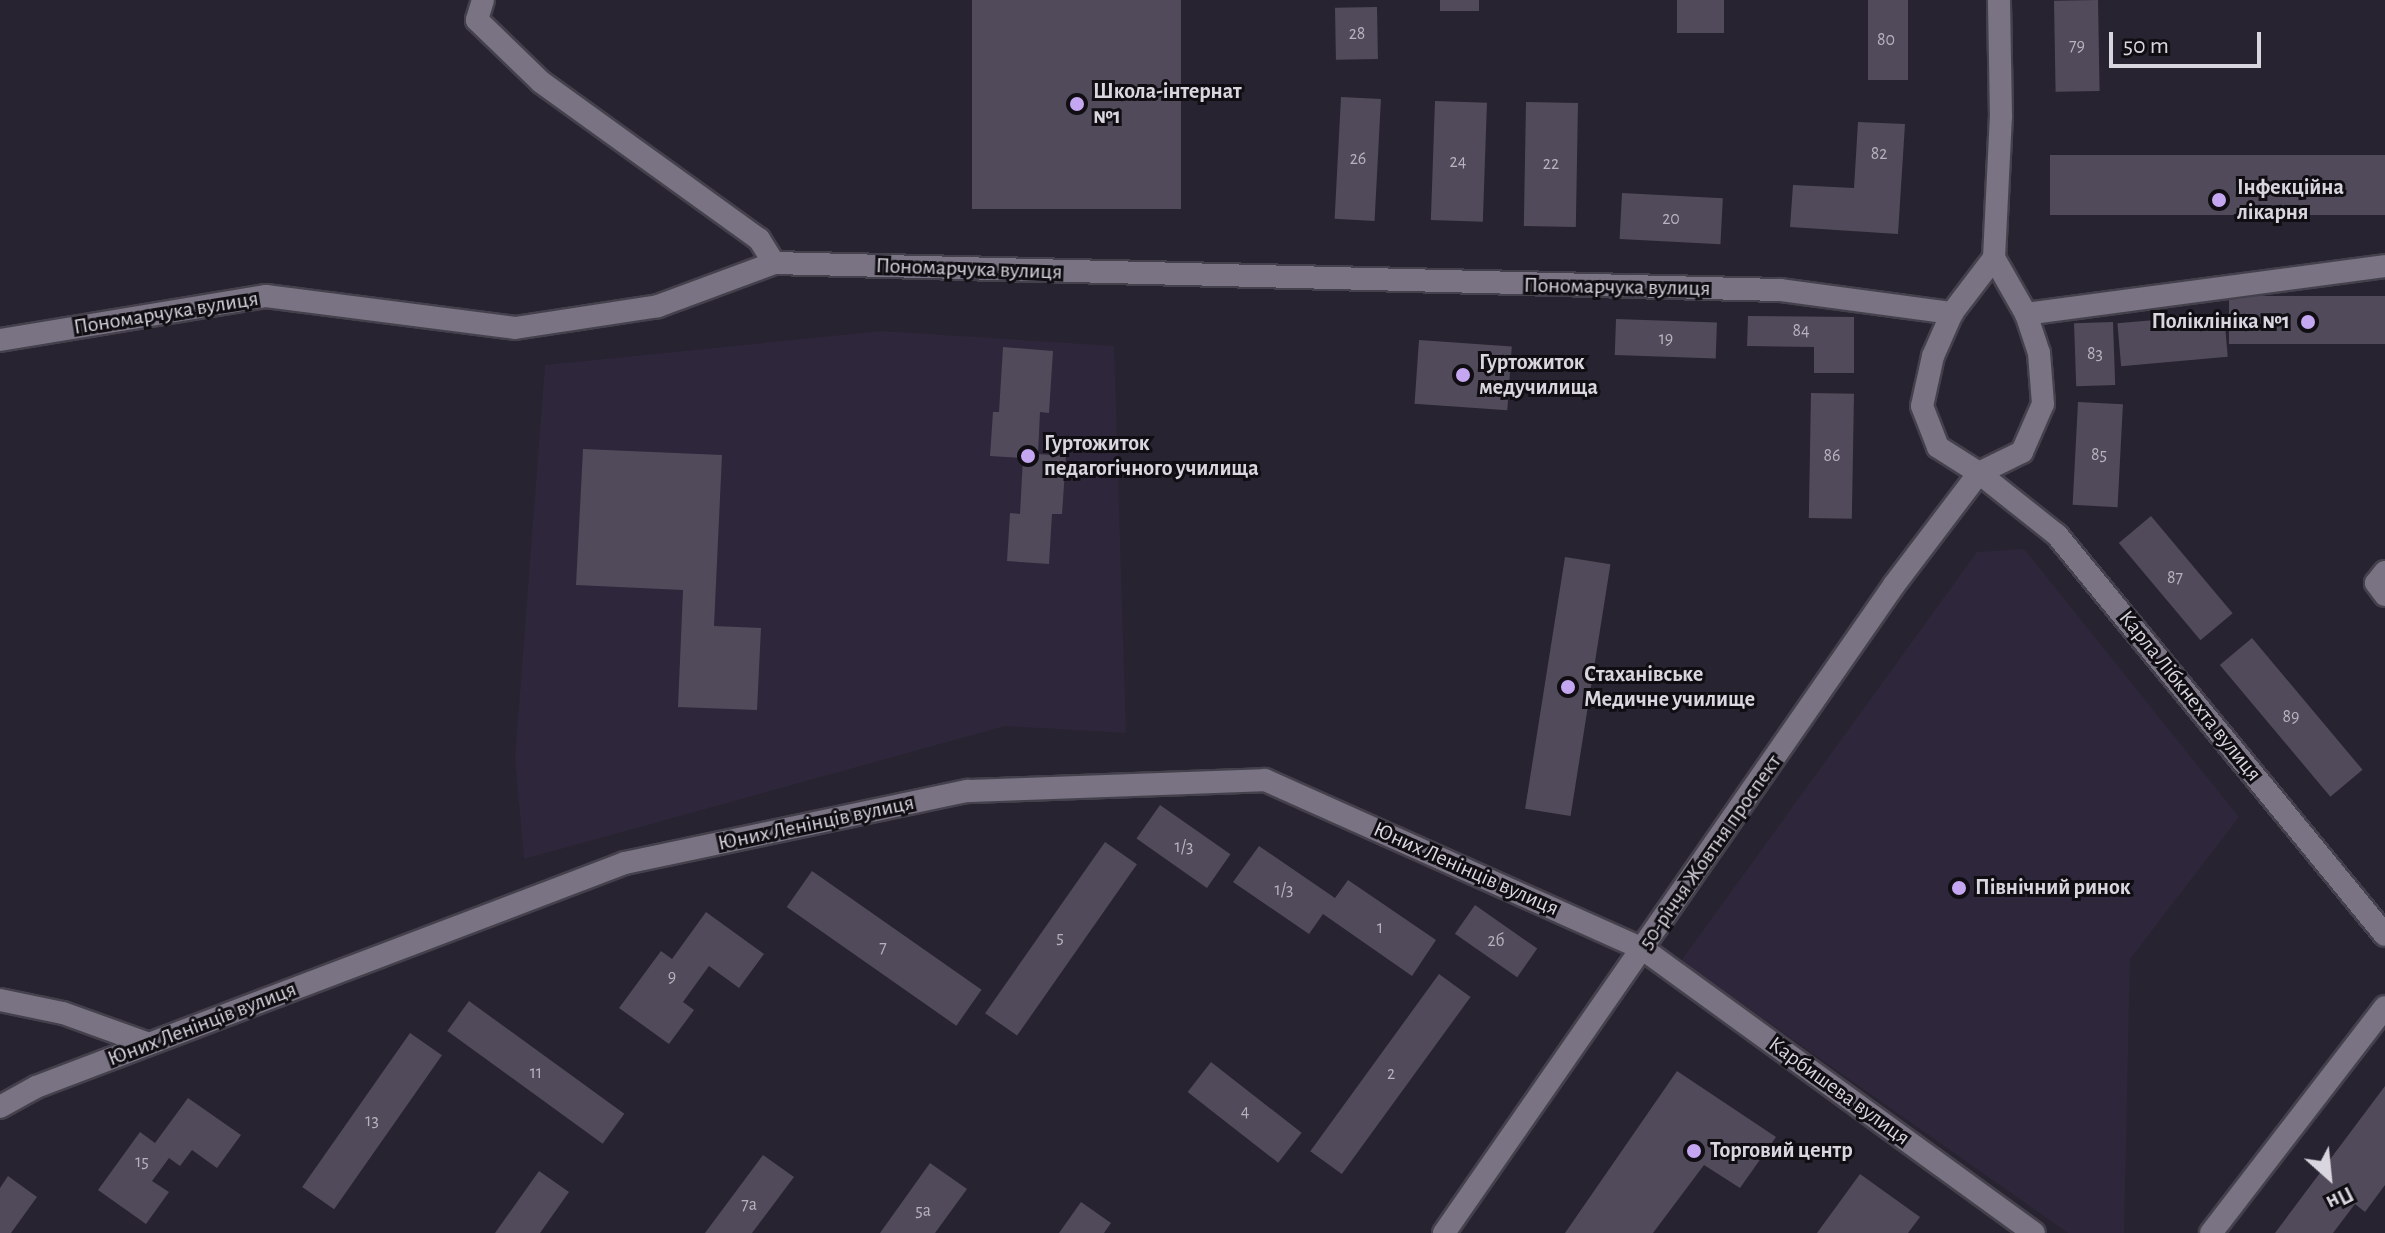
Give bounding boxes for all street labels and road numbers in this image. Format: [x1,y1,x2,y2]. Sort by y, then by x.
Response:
street label: Пономарчука вулиця [875,253,1063,285]
street label: Пономарчука вулиця [1523,272,1711,302]
street label: Пономарчука вулиця [72,285,260,341]
street label: Карла Лібкнехта вулиця [2113,605,2267,787]
street label: 50-річчя Жовтня проспект [1633,750,1787,954]
street label: Юних Ленінців вулиця [715,789,917,857]
street label: Юних Ленінців вулиця [1369,816,1563,922]
street label: Юних Ленінців вулиця [104,976,300,1072]
street label: Карбишева вулиця [1763,1031,1915,1151]

